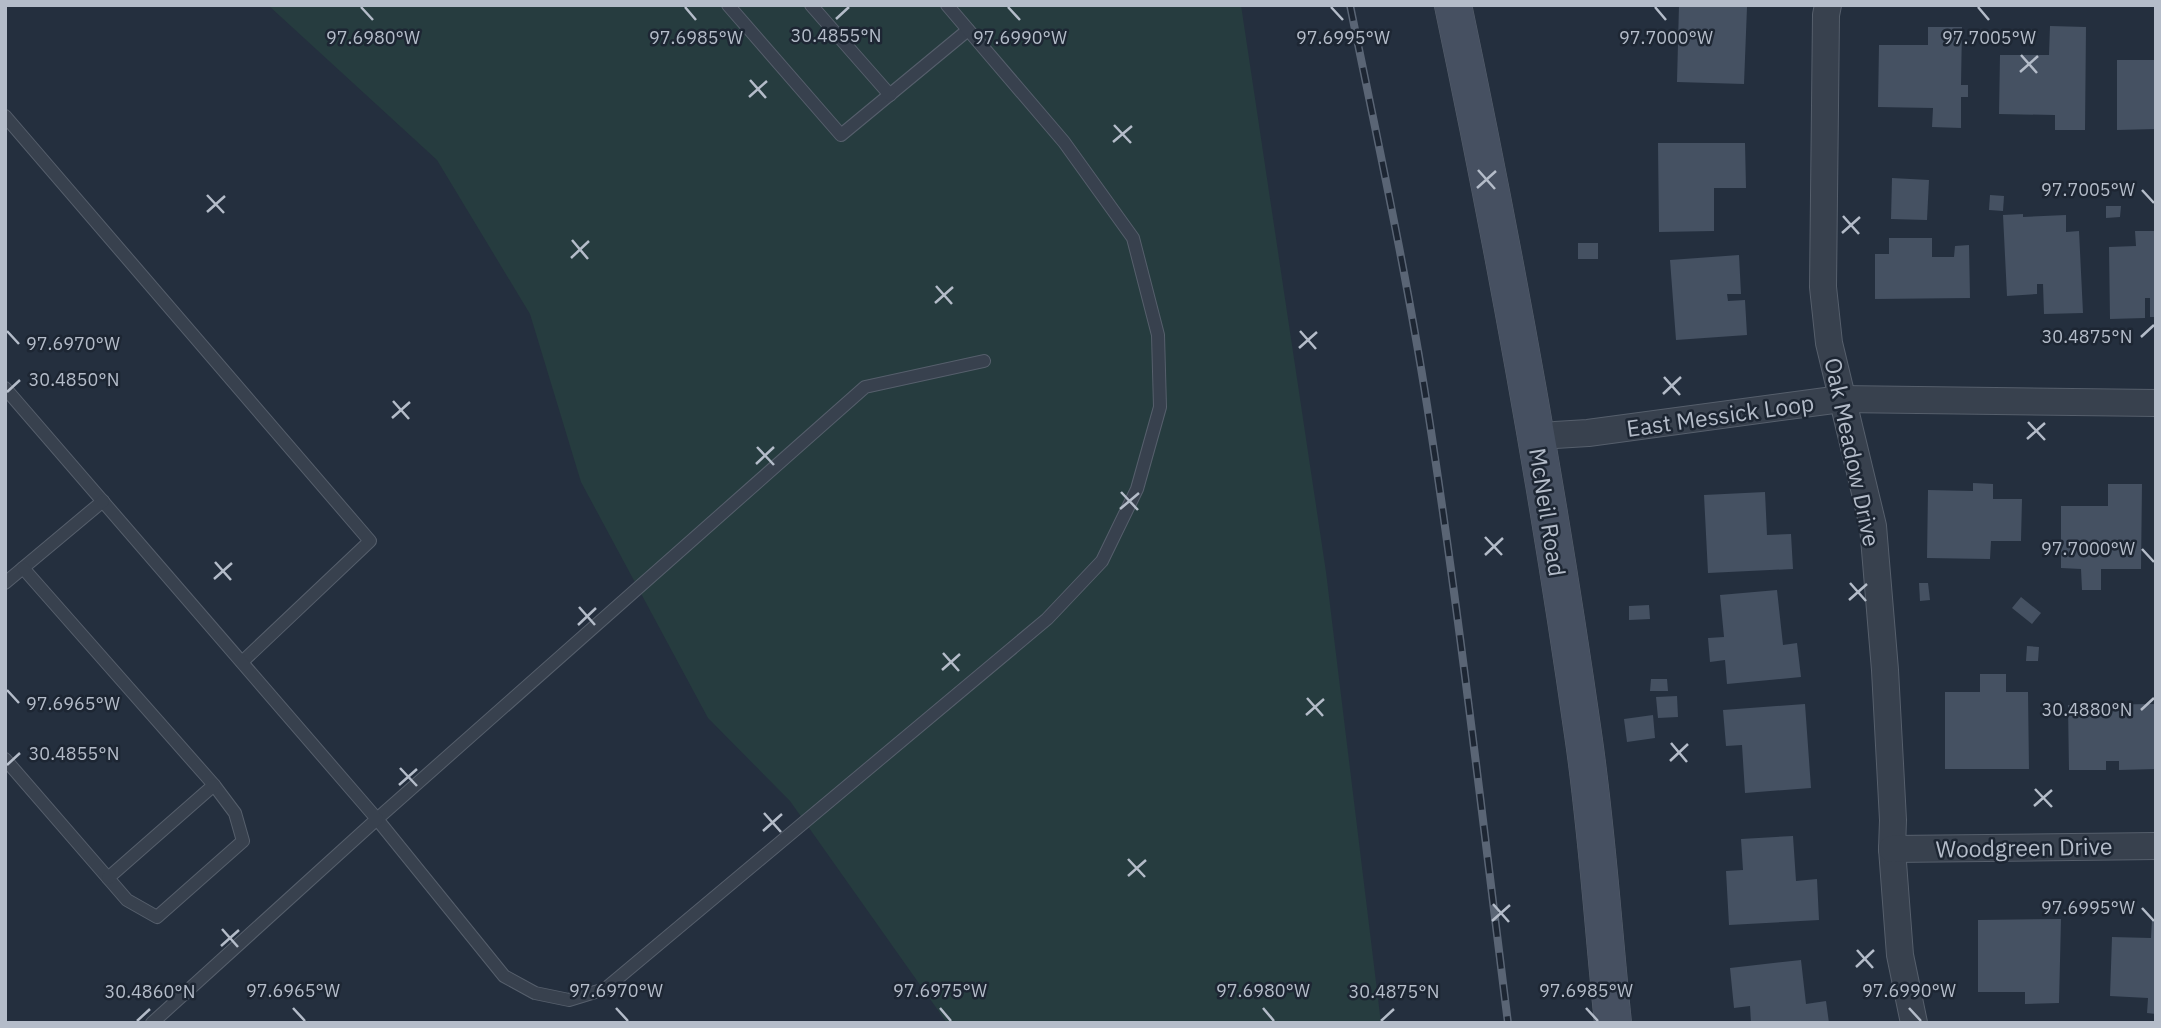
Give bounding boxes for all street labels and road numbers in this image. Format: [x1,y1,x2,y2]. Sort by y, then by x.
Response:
street label: Oak Meadow Drive [1818,355,1888,549]
street label: East Messick Loop [1624,387,1816,443]
street label: McNeil Road [1523,446,1573,578]
street label: Woodgreen Drive [1935,830,2113,864]

